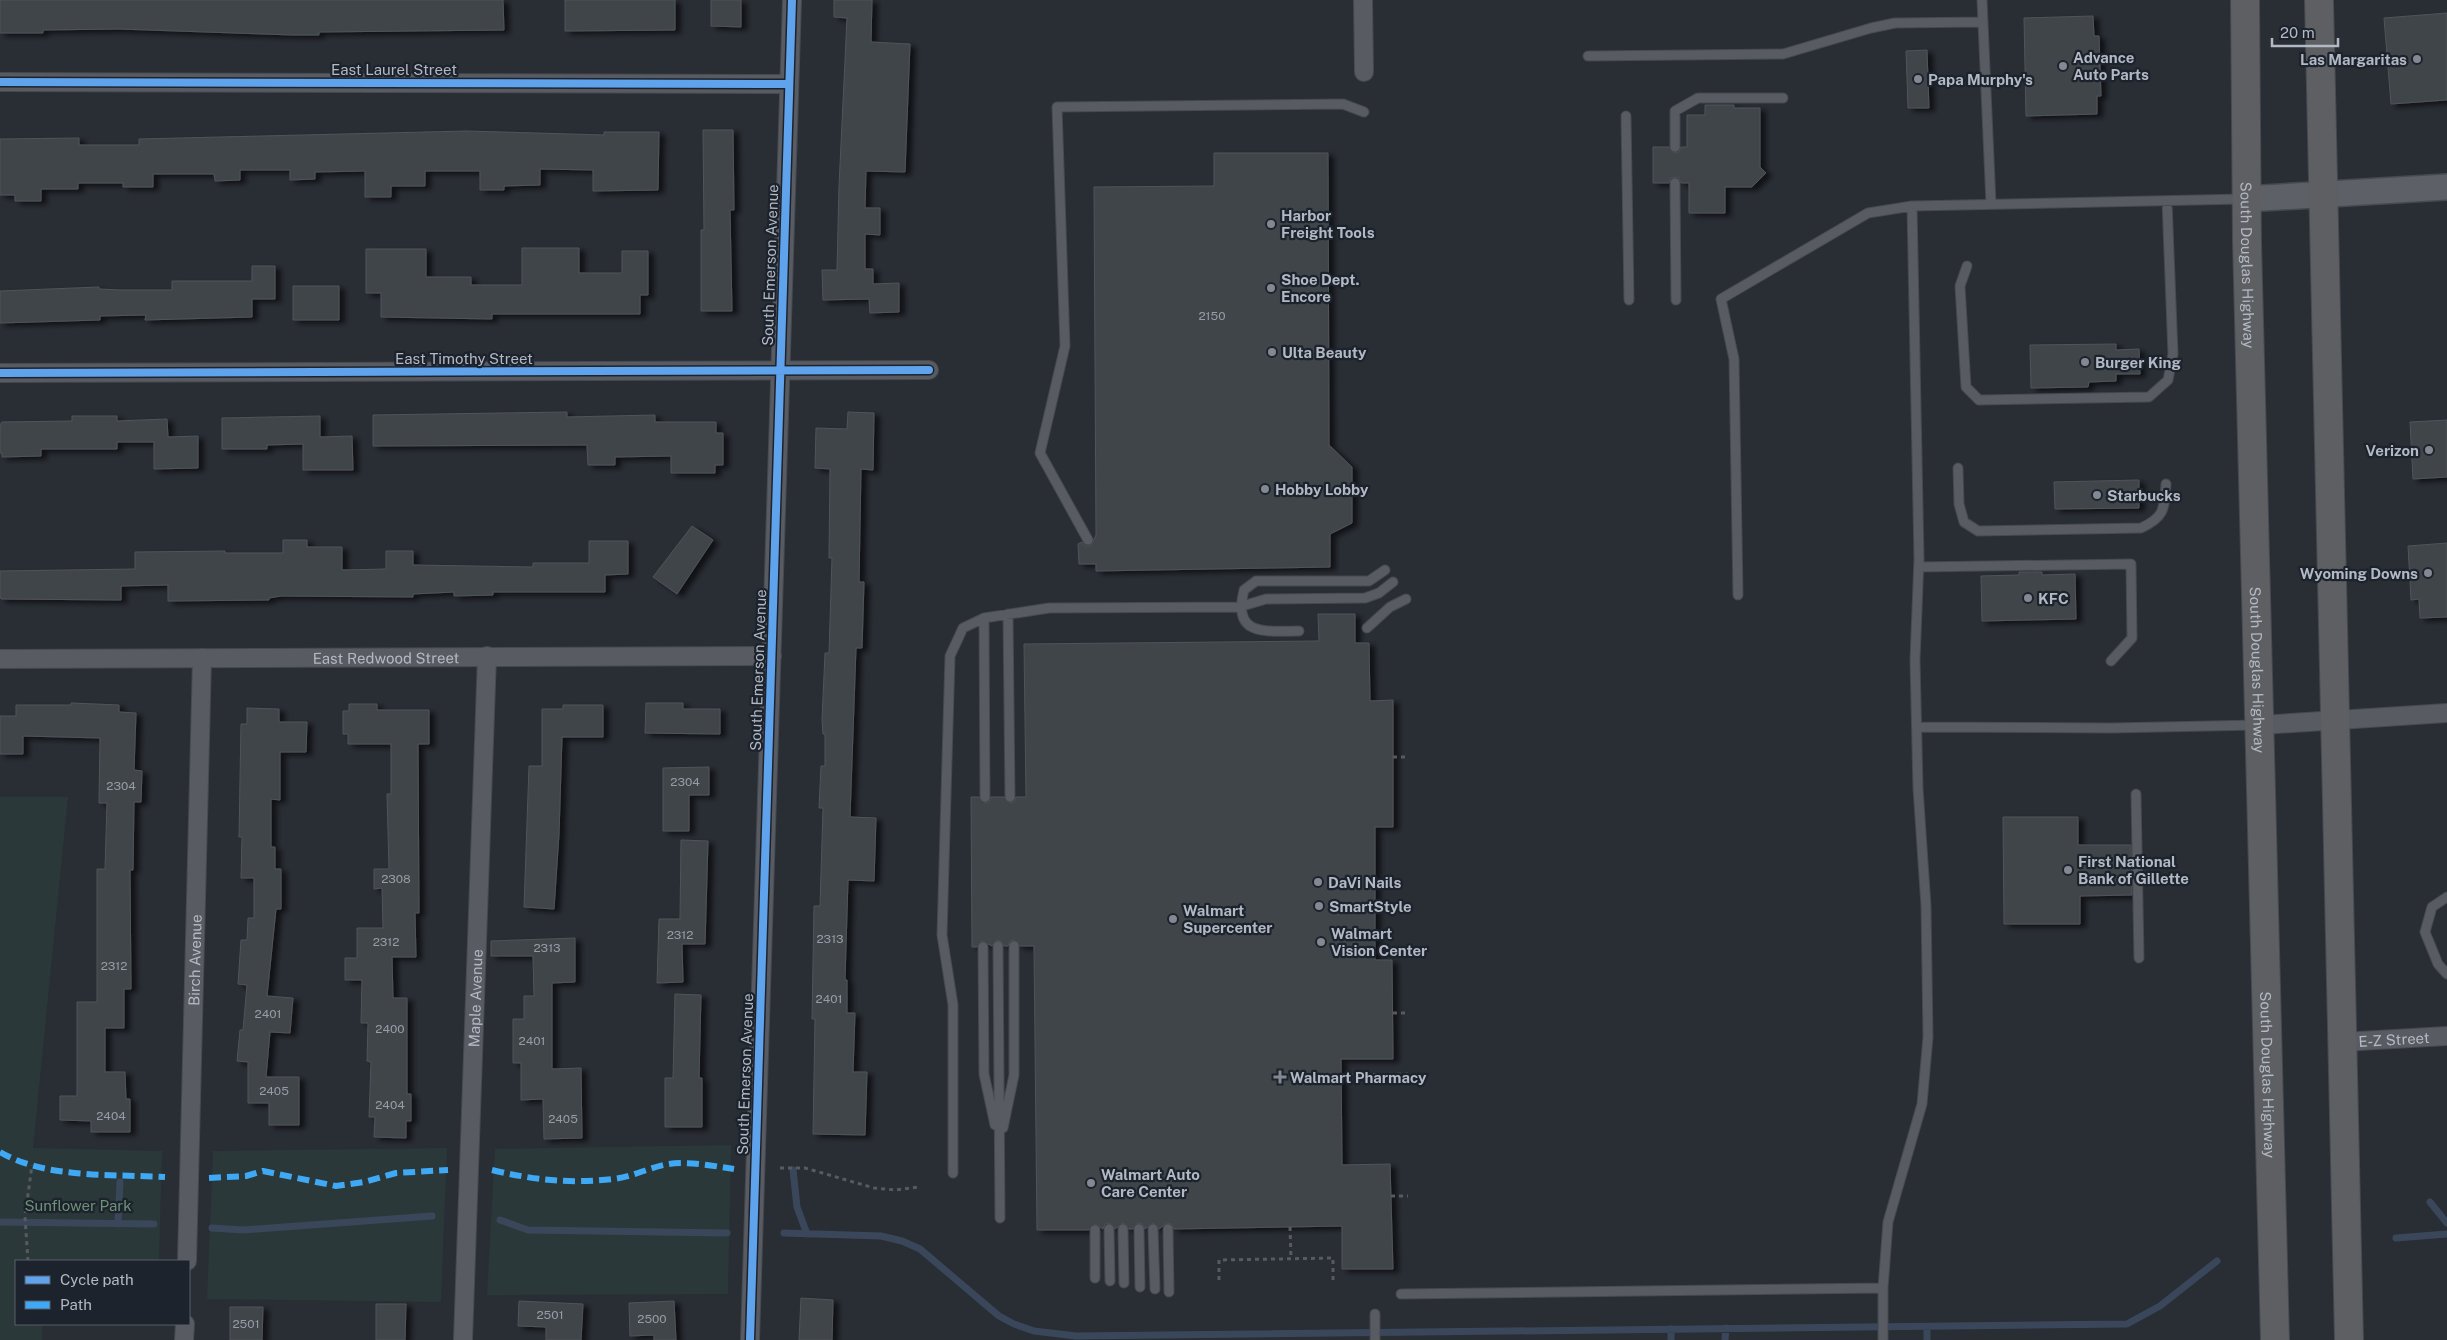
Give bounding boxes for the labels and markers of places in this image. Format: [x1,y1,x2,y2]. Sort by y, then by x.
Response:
place label: Advance Auto Parts [2073,49,2149,83]
place label: Las Margaritas [2300,51,2407,68]
marker: Las Margaritas [2411,53,2423,65]
marker: Advance Auto Parts [2057,60,2069,72]
place label: Papa Murphy's [1928,71,2033,88]
marker: Papa Murphy's [1912,73,1924,85]
place label: Harbor Freight Tools [1281,207,1375,241]
marker: Harbor Freight Tools [1265,218,1277,230]
place label: Shoe Dept. Encore [1281,271,1359,305]
marker: Shoe Dept. Encore [1265,282,1277,294]
place label: Ulta Beauty [1282,344,1367,361]
marker: Ulta Beauty [1266,346,1278,358]
place label: Burger King [2095,354,2181,371]
marker: Burger King [2079,356,2091,368]
place label: Verizon [2366,442,2419,459]
marker: Verizon [2423,444,2435,456]
place label: Hobby Lobby [1275,481,1369,498]
marker: Hobby Lobby [1259,483,1271,495]
place label: Starbucks [2107,487,2181,504]
marker: Starbucks [2091,489,2103,501]
place label: Wyoming Downs [2300,565,2418,582]
marker: Wyoming Downs [2422,567,2434,579]
place label: KFC [2038,590,2069,607]
marker: KFC [2022,592,2034,604]
place label: First National Bank of Gillette [2078,853,2189,887]
marker: First National Bank of Gillette [2062,864,2074,876]
place label: DaVi Nails [1328,874,1402,891]
marker: DaVi Nails [1312,876,1324,888]
place label: SmartStyle [1329,898,1412,915]
marker: SmartStyle [1313,900,1325,912]
place label: Walmart Supercenter [1183,902,1273,936]
marker: Walmart Supercenter [1167,913,1179,925]
place label: Walmart Vision Center [1331,925,1427,959]
marker: Walmart Vision Center [1315,936,1327,948]
place label: Walmart Pharmacy [1290,1069,1427,1086]
marker: Walmart Pharmacy [1274,1071,1286,1083]
place label: Walmart Auto Care Center [1101,1166,1200,1200]
marker: Walmart Auto Care Center [1085,1177,1097,1189]

